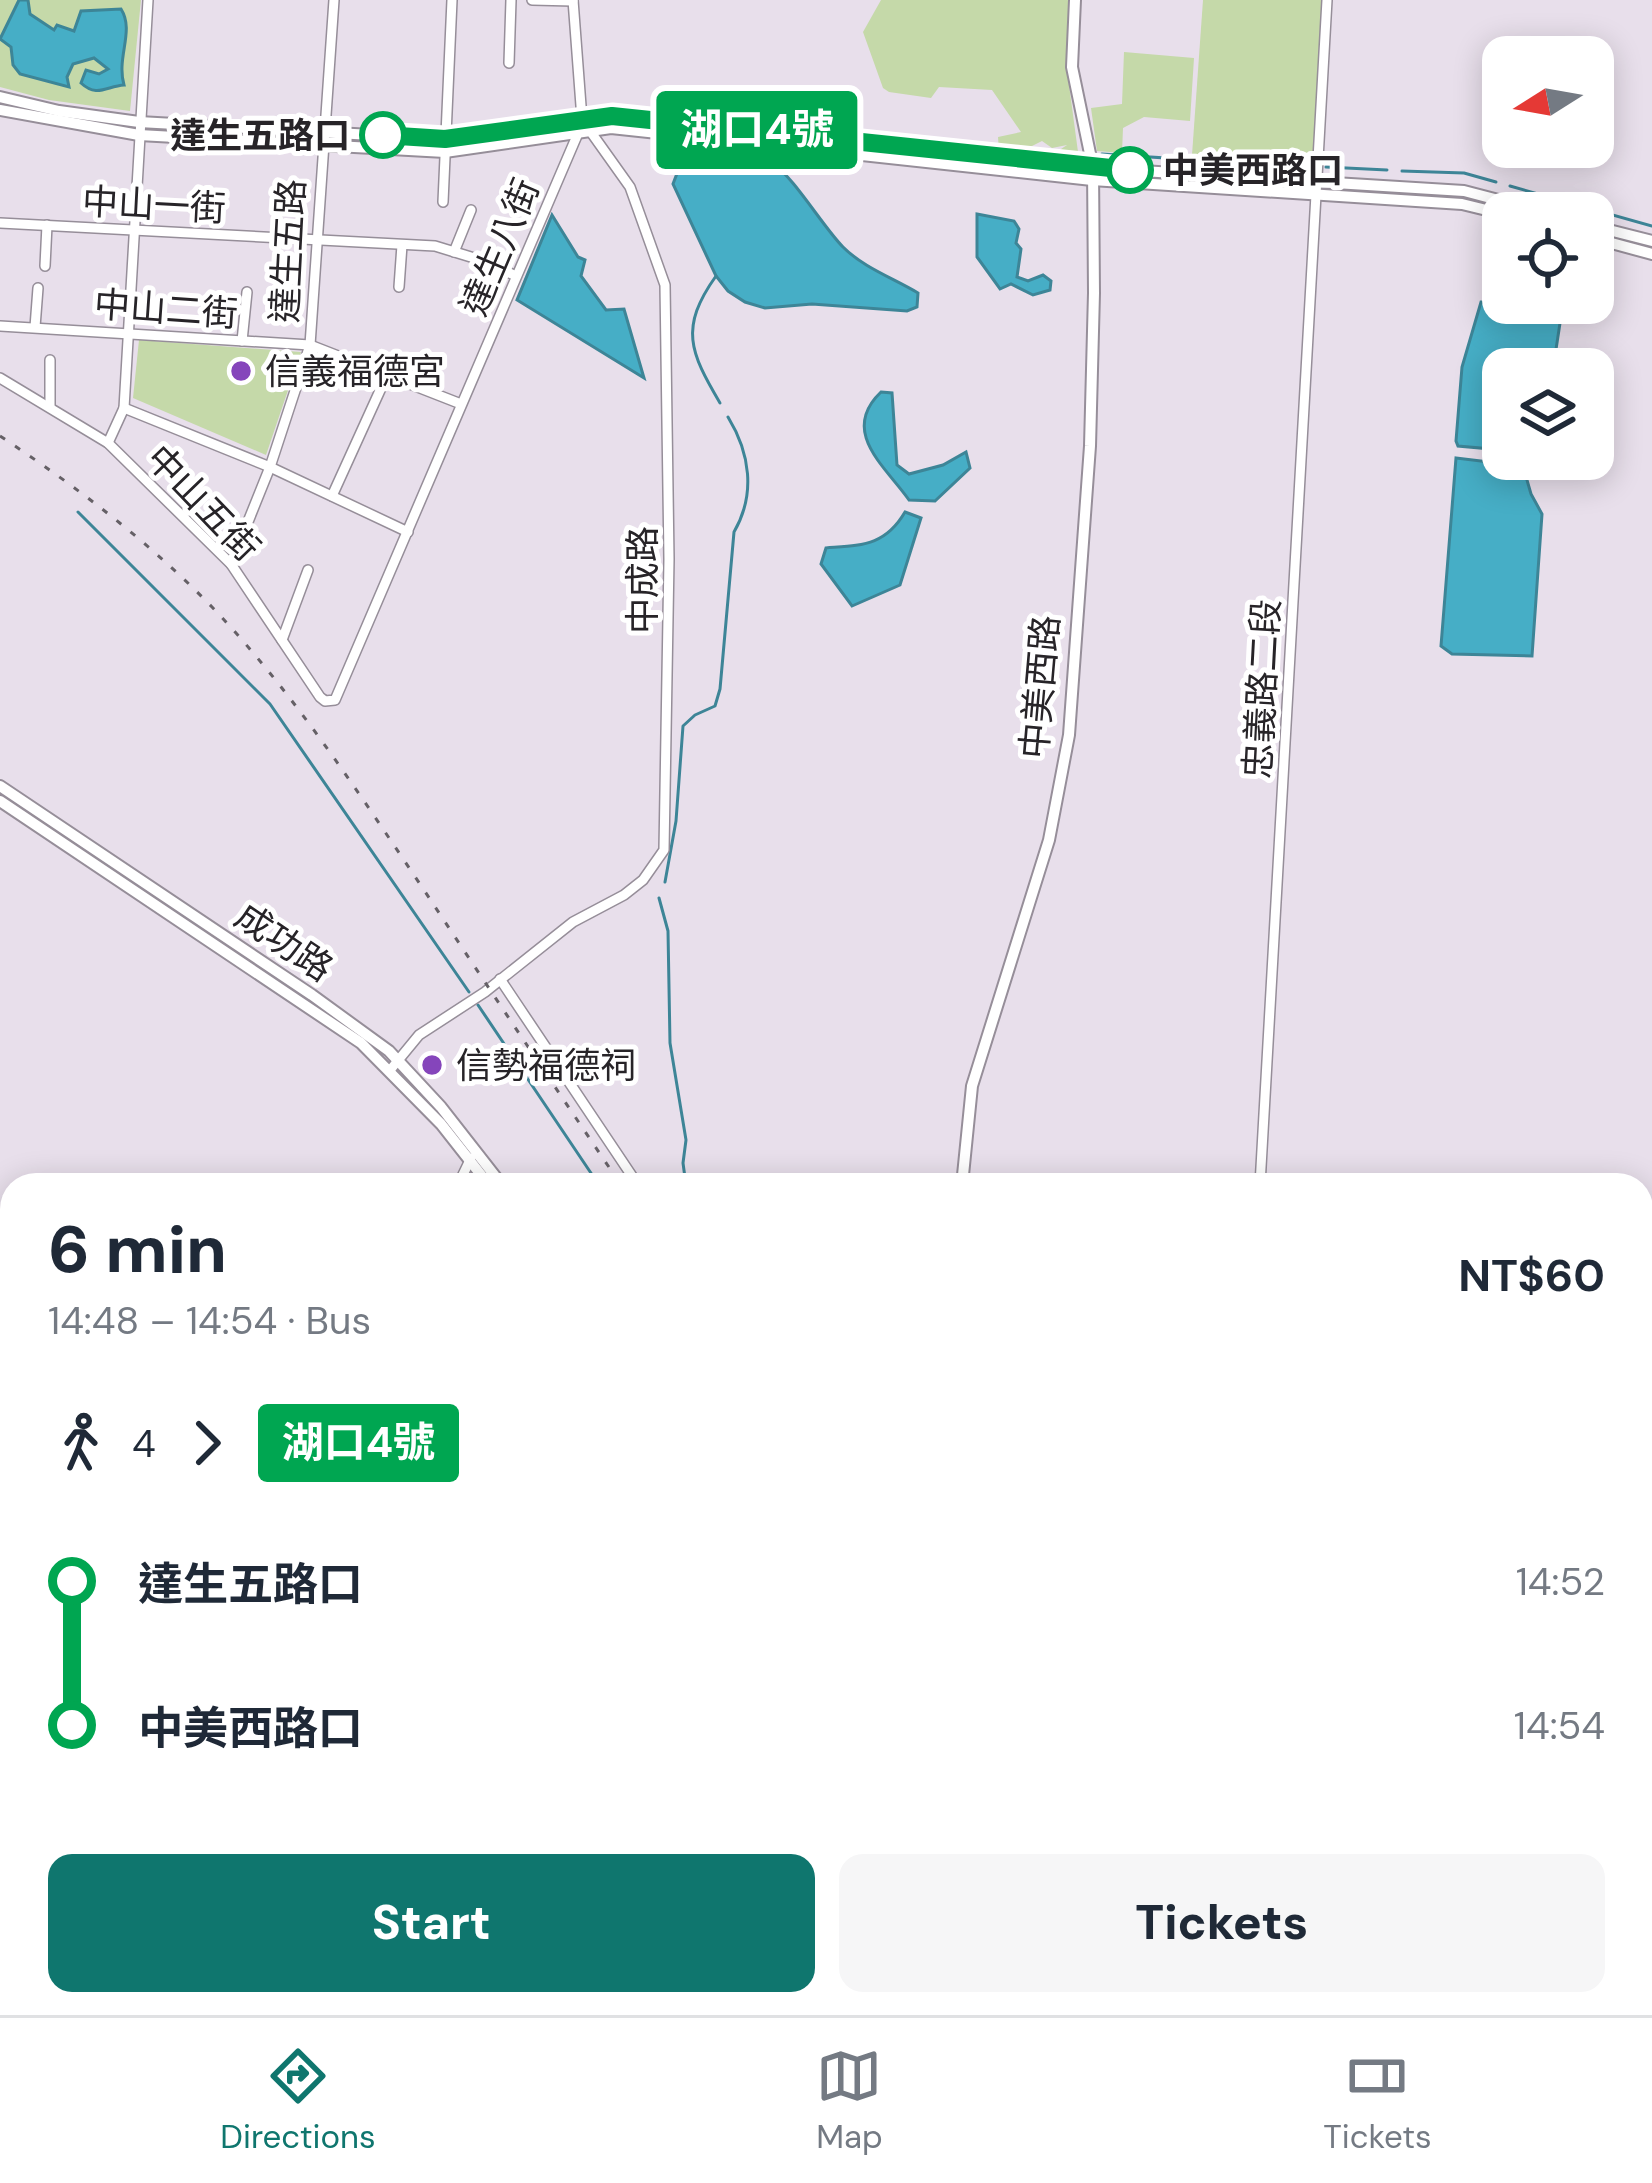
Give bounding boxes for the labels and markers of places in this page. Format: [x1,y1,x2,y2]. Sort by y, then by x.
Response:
place label: 達生五路口 [170,112,350,159]
marker: 達生五路口 [361,113,405,157]
place label: 中美西路口 [1163,147,1343,194]
marker: 中美西路口 [1108,148,1152,192]
place label: 信義福德宮 [265,348,445,395]
marker: 信義福德宮 [228,358,254,384]
place label: 信勢福德祠 [456,1042,636,1089]
marker: 信勢福德祠 [419,1052,445,1078]

